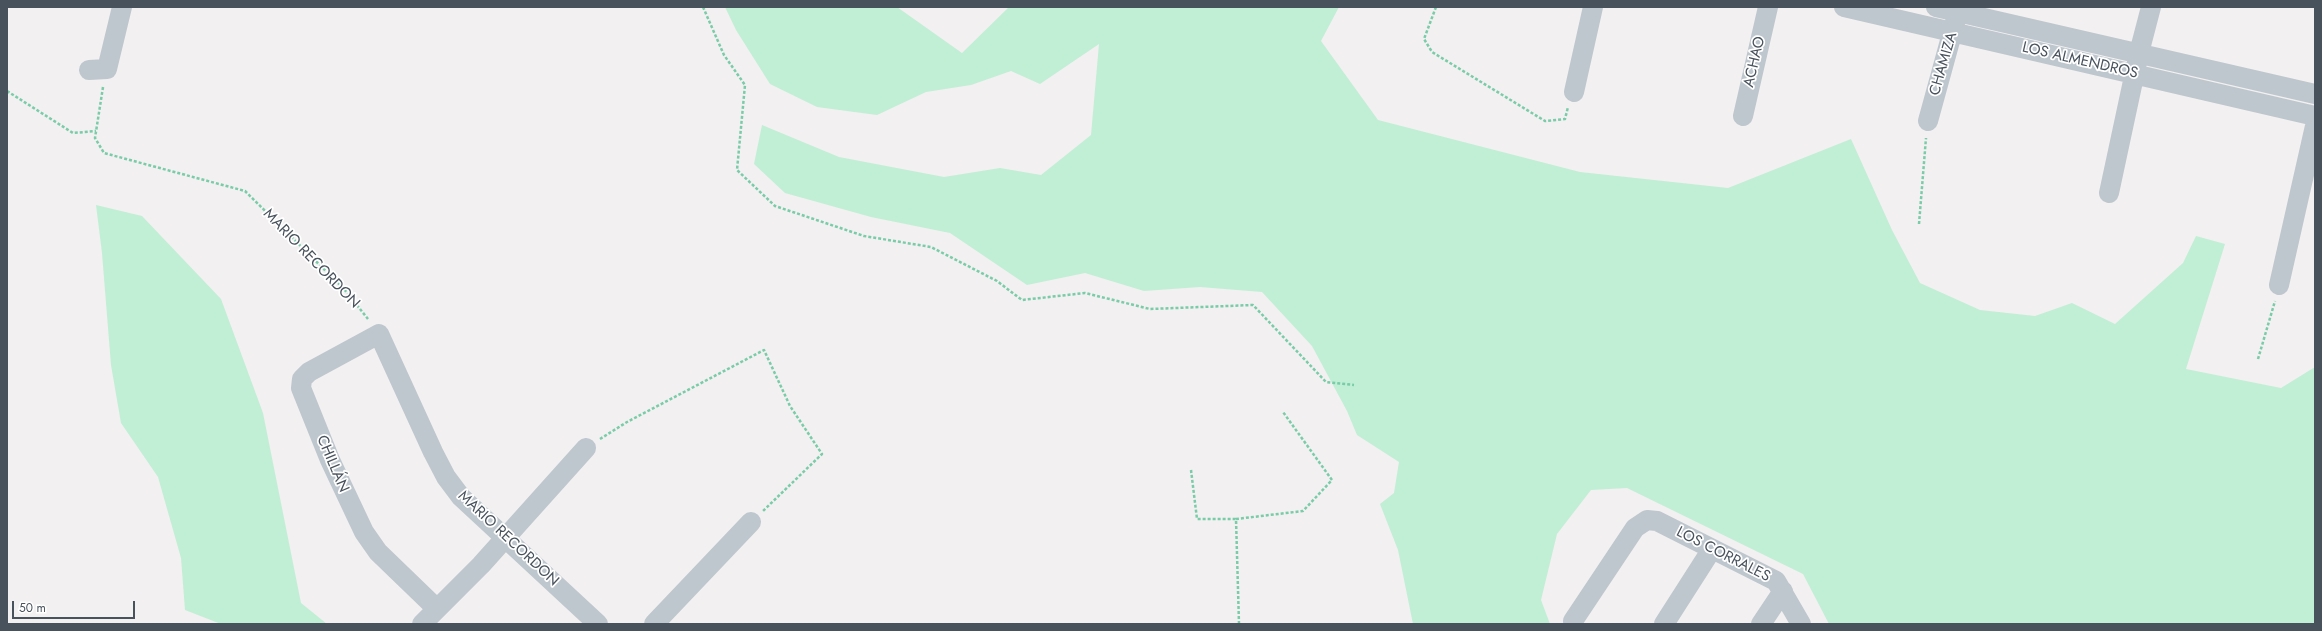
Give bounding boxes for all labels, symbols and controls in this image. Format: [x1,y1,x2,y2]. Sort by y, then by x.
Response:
street label: CHAMIZA [1926,30,1962,98]
street label: ACHAO [1740,35,1770,89]
street label: LOS ALMENDROS [2020,39,2140,83]
street label: MARIO RECORDON [259,206,363,312]
street label: CHILLÁN [312,433,352,495]
street label: MARIO RECORDON [454,488,562,590]
street label: LOS CORRALES [1673,524,1773,586]
scale bar [14,593,137,619]
text: 50 m [19,599,46,617]

